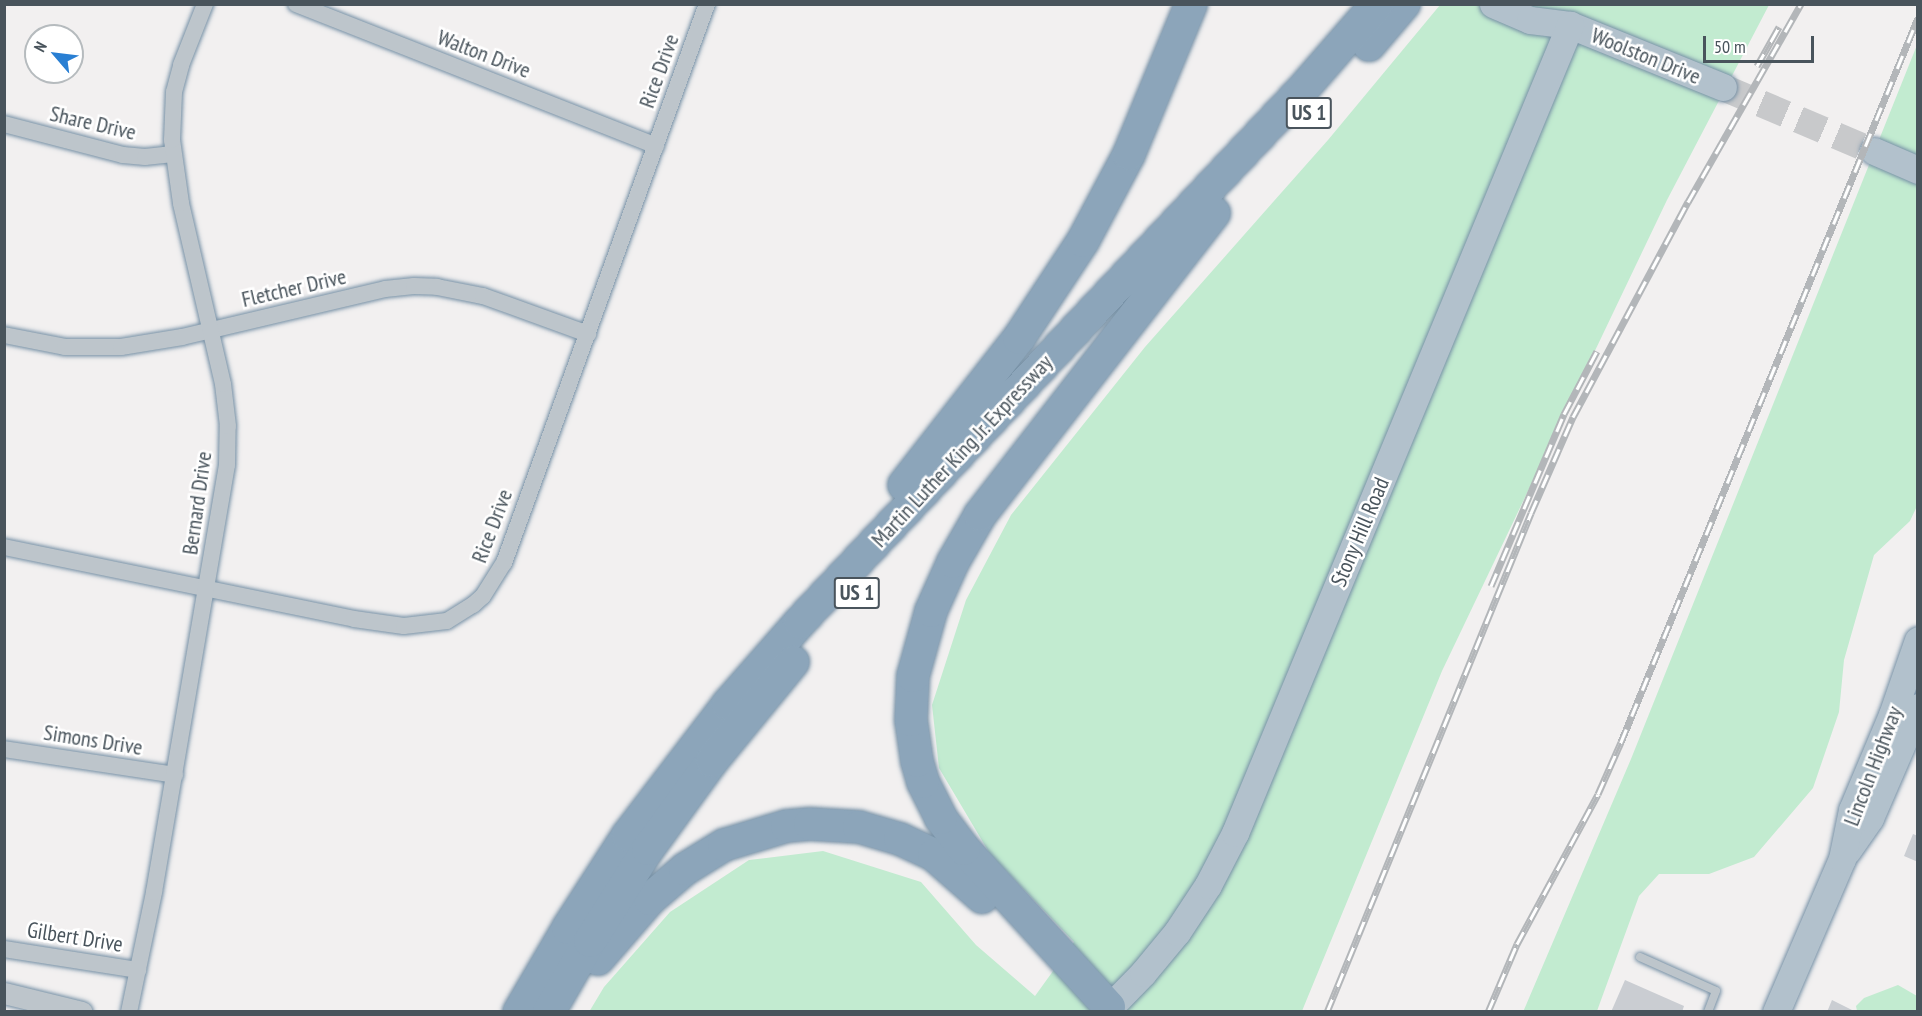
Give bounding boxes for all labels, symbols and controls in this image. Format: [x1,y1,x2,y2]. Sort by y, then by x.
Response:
street label: Woolston Drive [1588,22,1704,90]
north arrow [24,24,84,84]
street label: Walton Drive [434,24,534,84]
scale bar [1706,24,1817,62]
street label: Rice Drive [634,31,684,111]
text: 50 m [1714,35,1746,58]
text: N [29,38,51,55]
road number: US 1 [1285,95,1333,131]
street label: Share Drive [47,100,139,146]
street label: Fletcher Drive [239,263,349,313]
street label: Martin Luther King Jr. Expressway [865,349,1059,553]
street label: Bernard Drive [177,450,217,556]
street label: Stony Hill Road [1325,473,1395,591]
street label: Rice Drive [466,486,518,566]
road number: US 1 [833,575,881,611]
street label: Lincoln Highway [1838,703,1908,829]
street label: Simons Drive [42,719,144,761]
street label: Gilbert Drive [25,916,125,958]

